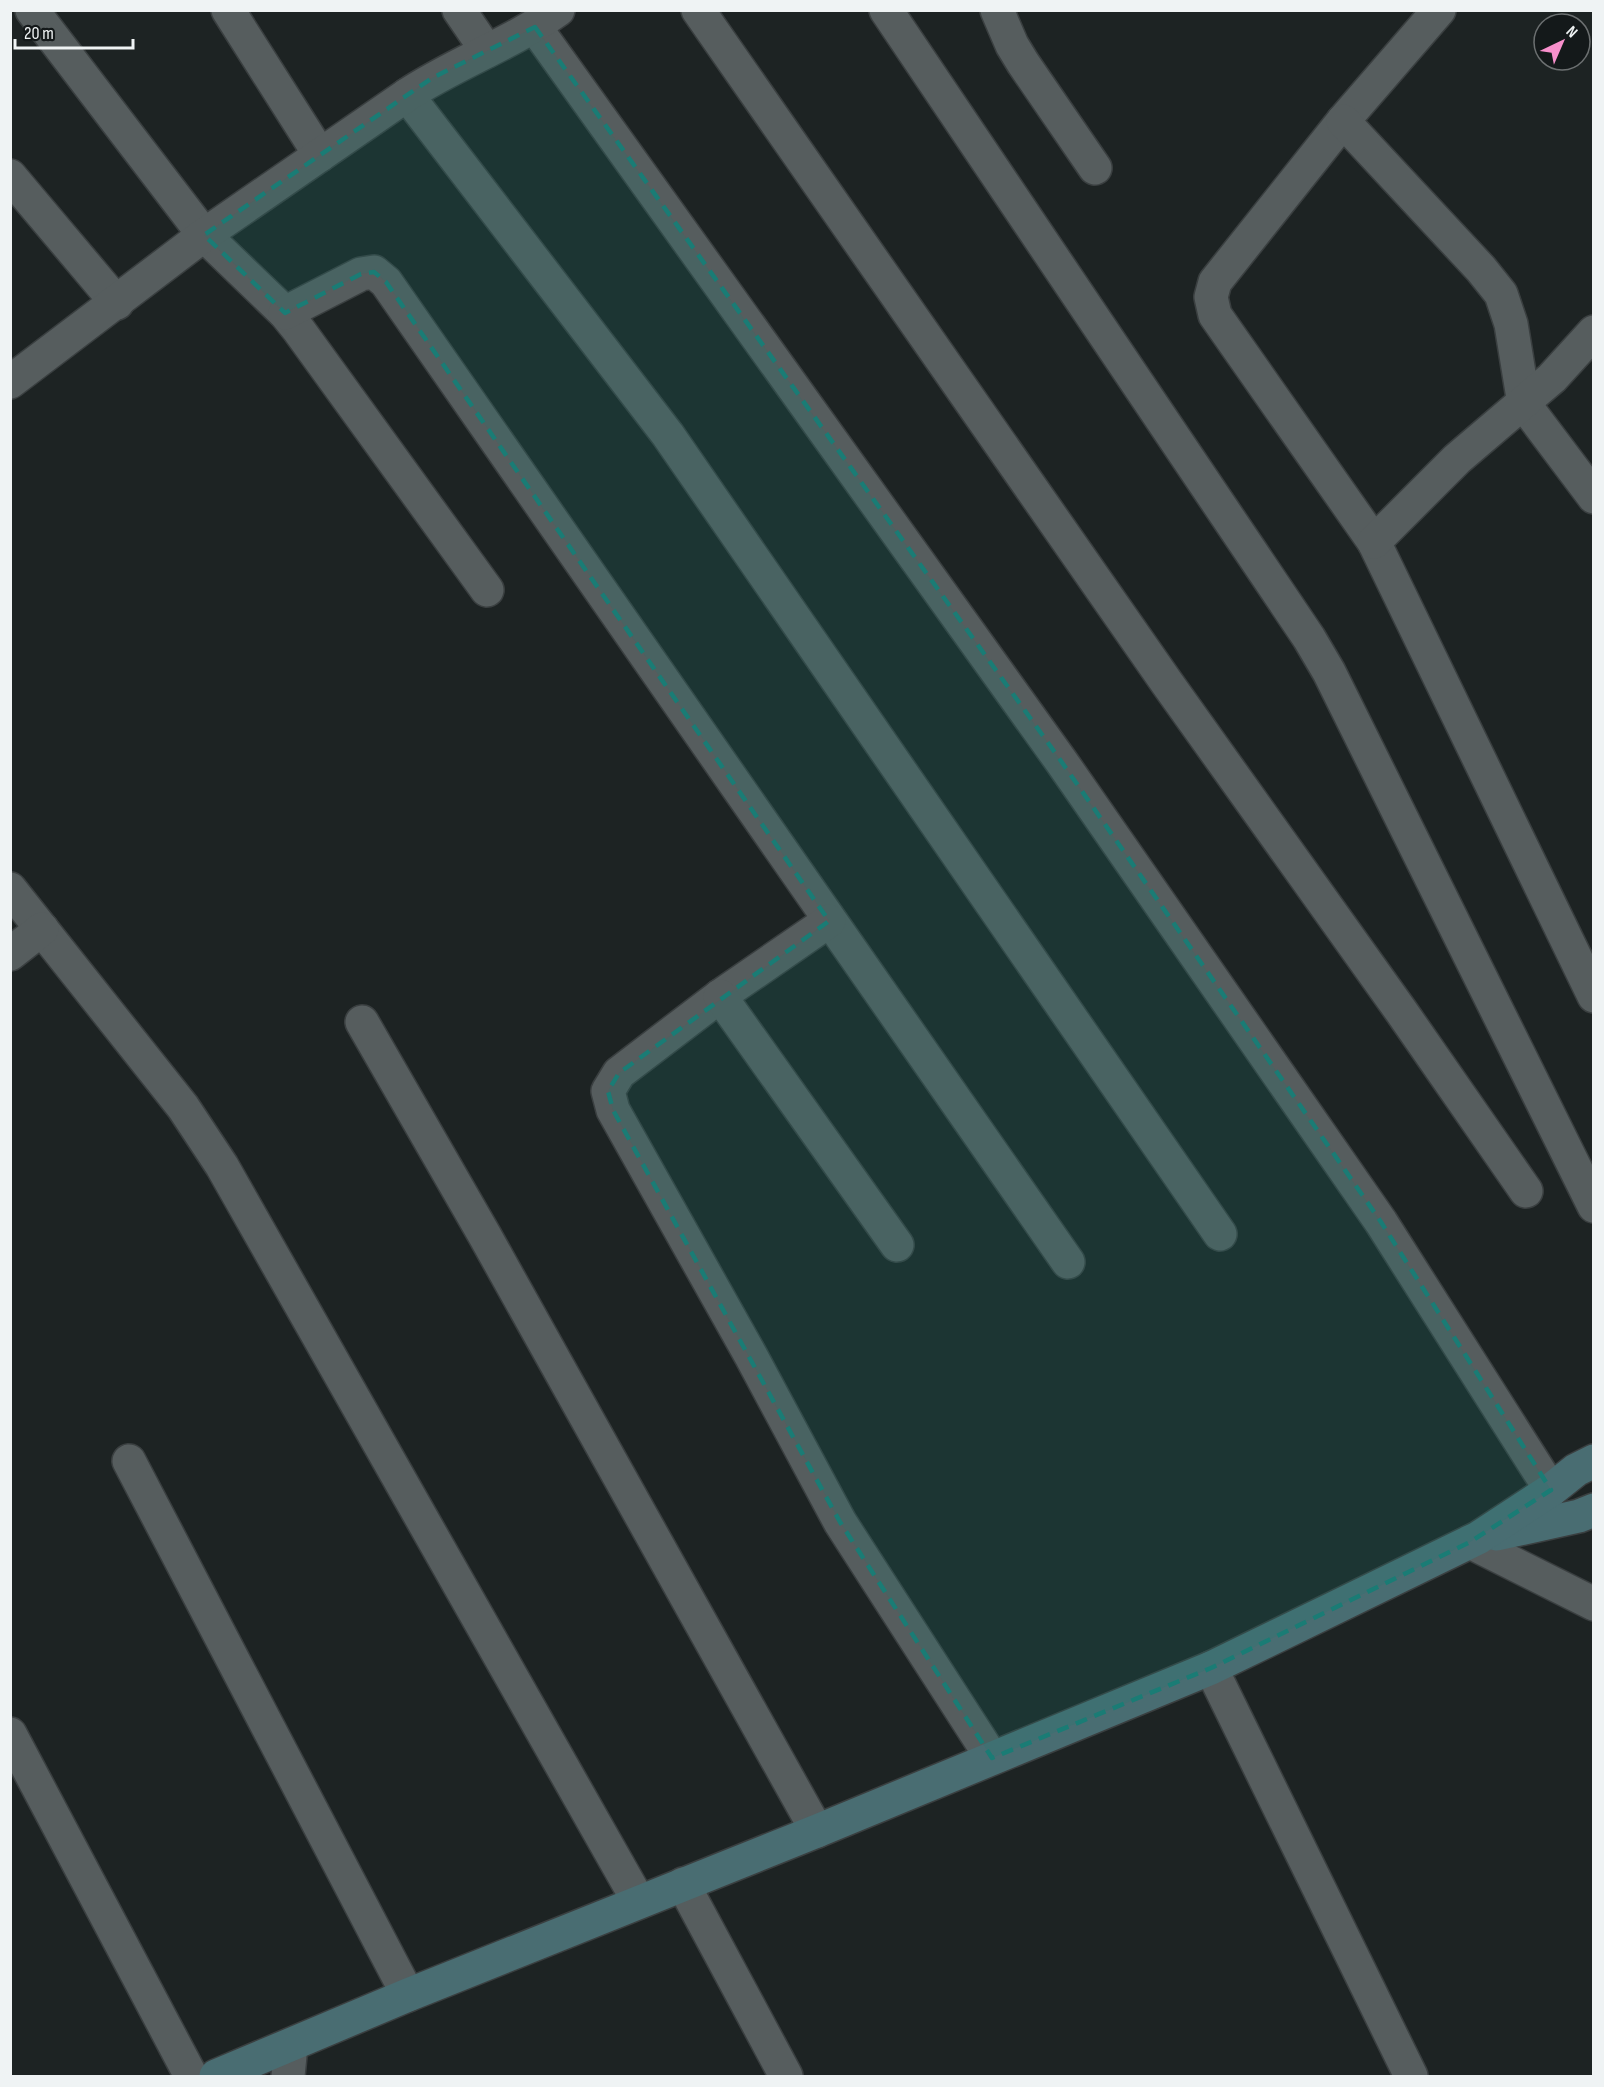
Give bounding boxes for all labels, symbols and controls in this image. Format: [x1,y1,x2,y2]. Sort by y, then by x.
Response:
scale bar [15,12,134,50]
north arrow [1532,12,1592,72]
text: N [1562,22,1581,42]
text: 20 m [24,23,54,44]

